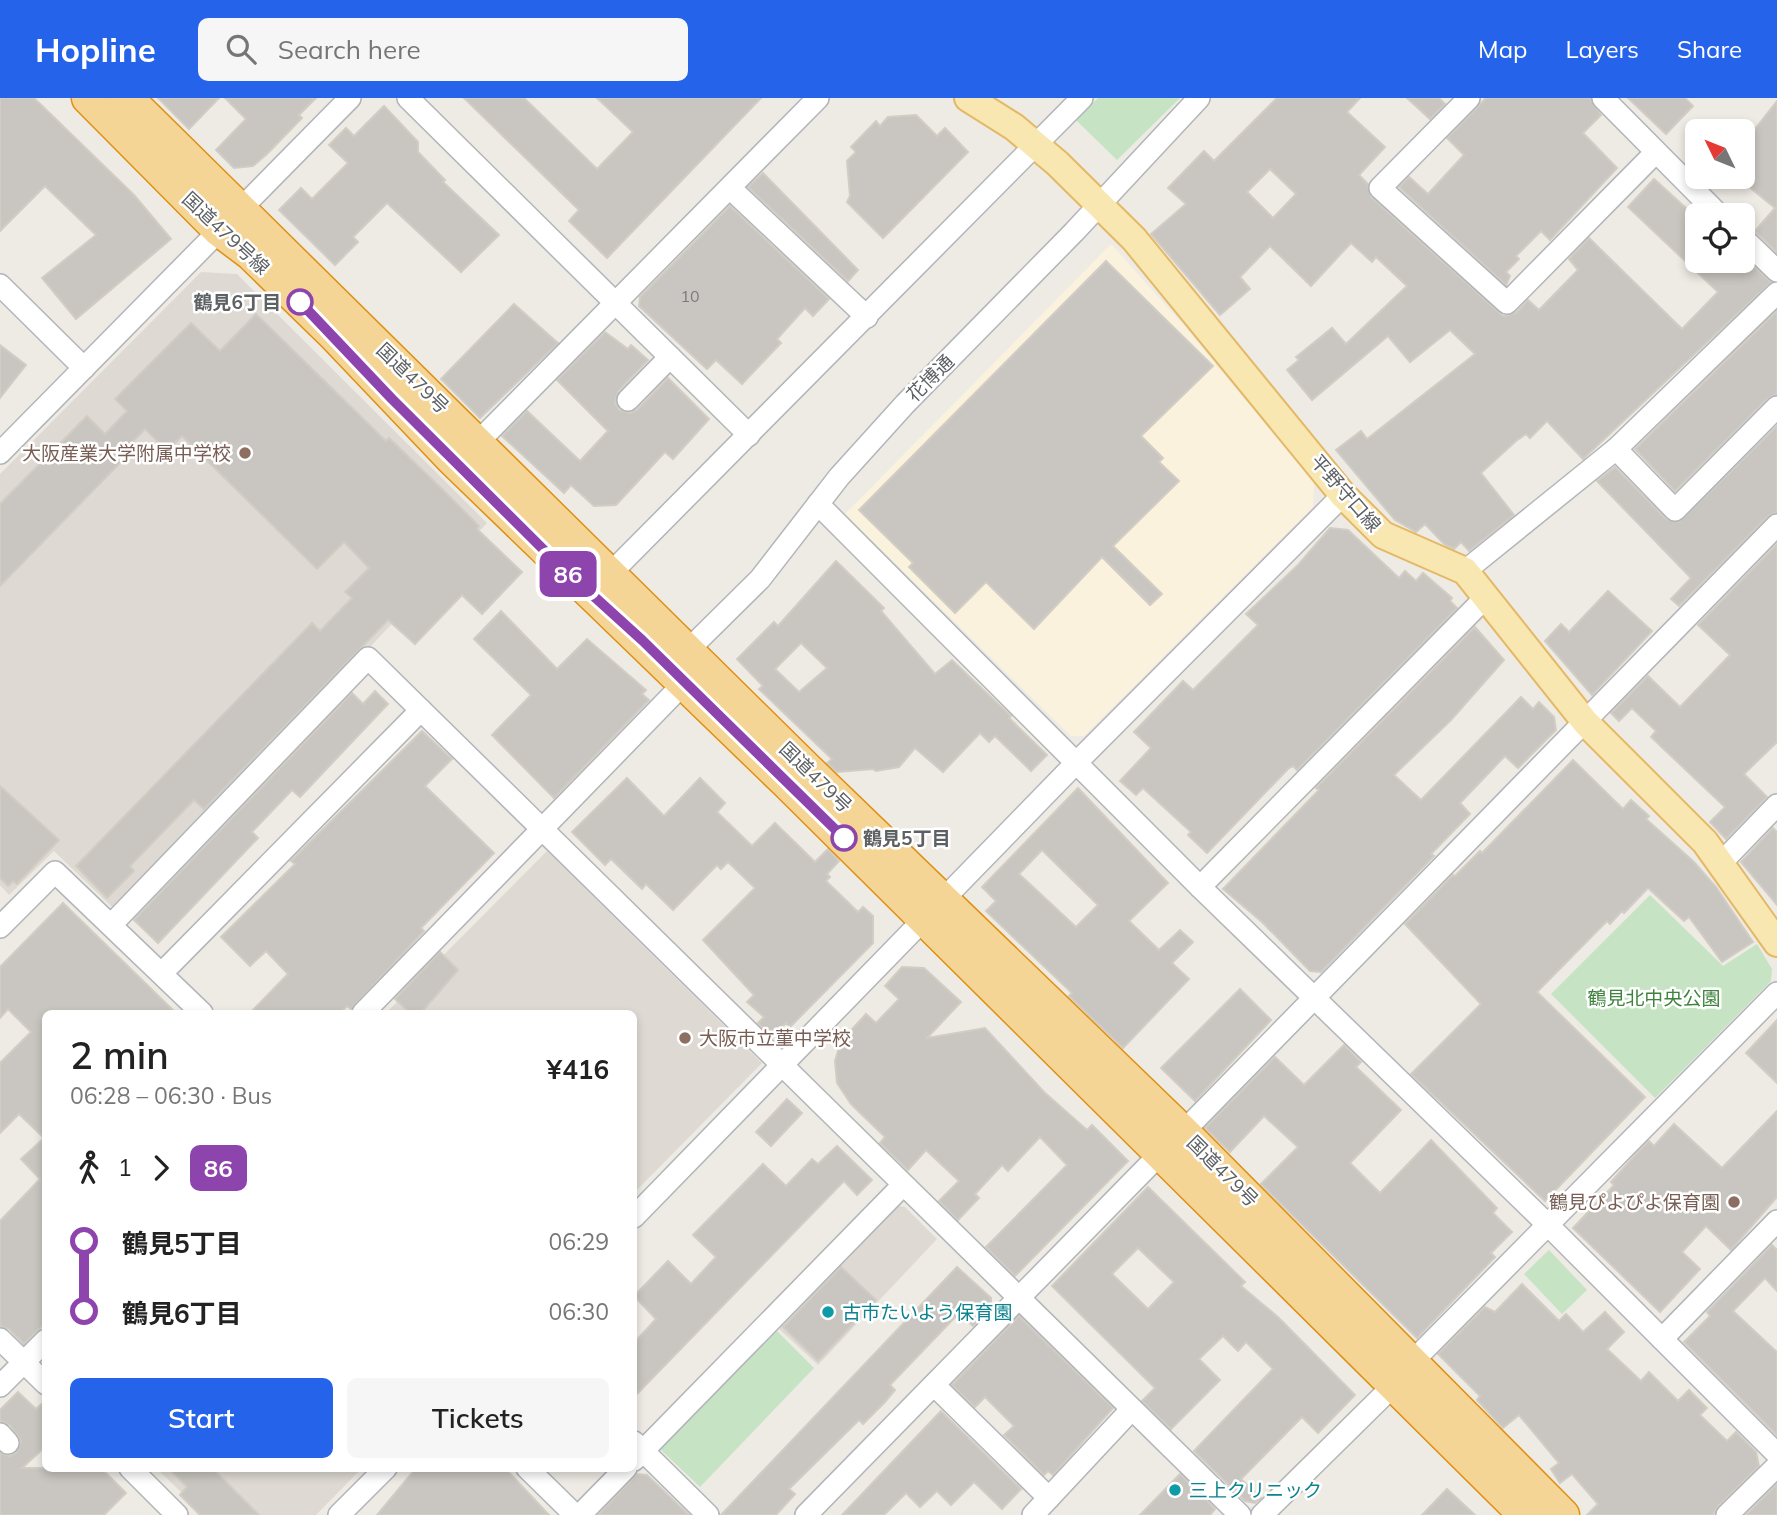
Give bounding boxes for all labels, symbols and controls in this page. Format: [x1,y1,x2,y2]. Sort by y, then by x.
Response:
search box [198,18,688,81]
text: Hopline [35,29,156,70]
icon: search [222,30,260,68]
text: Search here [278,33,421,66]
text: Map [1478,34,1527,64]
text: Layers [1565,34,1639,64]
text: Share [1677,34,1742,64]
north arrow [1685,119,1755,189]
map controls [1685,119,1755,273]
street label: 国道479号線 [178,187,274,279]
button: locate [1685,203,1755,273]
house number: 10 [680,286,700,306]
marker: 鶴見6丁目 [287,289,313,315]
place label: 鶴見6丁目 [194,290,281,314]
street label: 国道479号 [372,338,454,418]
street label: 花博通 [901,349,959,407]
place label: 大阪産業大学附属中学校 [22,441,231,465]
marker: 大阪産業大学附属中学校 [237,445,253,461]
street label: 平野守口線 [1306,449,1386,537]
line badge: 86 [536,551,600,597]
text: 86 [554,559,582,589]
street label: 国道479号 [775,737,857,817]
marker: 鶴見5丁目 [831,825,857,851]
place label: 鶴見5丁目 [863,826,950,850]
park label: 鶴見北中央公園 [1587,986,1721,1010]
place label: 大阪市立菫中学校 [699,1026,851,1050]
marker: 大阪市立菫中学校 [677,1030,693,1046]
text: 2 min [70,1031,169,1079]
text: ¥416 [547,1053,609,1086]
text: 06:28 – 06:30 · Bus [70,1081,272,1110]
street label: 国道479号 [1182,1130,1264,1212]
icon: walk [70,1149,108,1187]
icon: forward [142,1149,180,1187]
text: 1 [118,1153,132,1182]
text: 86 [204,1153,233,1183]
place label: 鶴見ぴよぴよ保育園 [1549,1190,1720,1214]
marker: 鶴見ぴよぴよ保育園 [1726,1194,1742,1210]
text: 鶴見5丁目 [122,1227,242,1260]
text: 06:29 [549,1227,609,1256]
text: 鶴見6丁目 [122,1297,242,1330]
text: 06:30 [549,1297,609,1326]
place label: 古市たいよう保育園 [842,1300,1013,1324]
marker: 古市たいよう保育園 [820,1304,836,1320]
button: Start [70,1378,333,1458]
button: Tickets [347,1378,609,1458]
place label: 三上クリニック [1189,1478,1322,1502]
marker: 三上クリニック [1167,1482,1183,1498]

